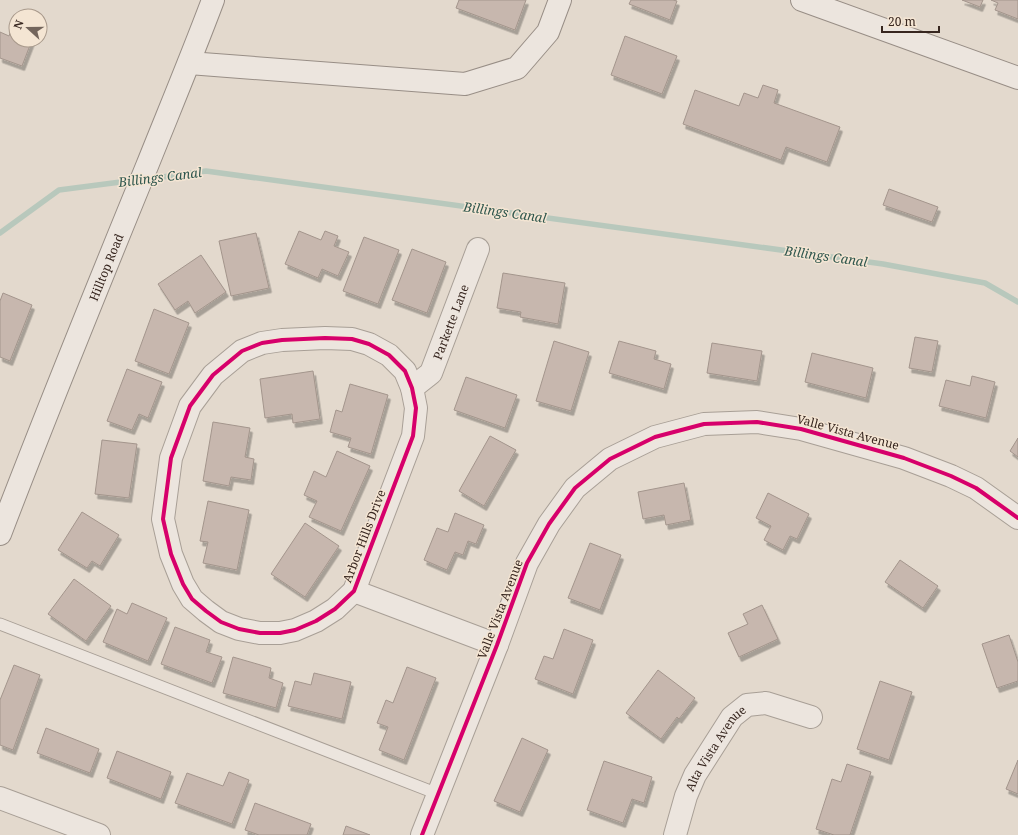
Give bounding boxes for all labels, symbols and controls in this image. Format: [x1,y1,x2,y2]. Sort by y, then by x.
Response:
north arrow [8,8,48,48]
scale bar [882,8,939,34]
text: 20 m [888,13,916,30]
text: N [10,17,27,31]
water label: Billings Canal [116,163,203,191]
water label: Billings Canal [461,197,548,227]
street label: Hilltop Road [84,230,127,303]
water label: Billings Canal [782,241,869,271]
street label: Parkette Lane [428,282,472,362]
street label: Valle Vista Avenue [795,410,901,454]
street label: Arbor Hills Drive [338,487,390,585]
street label: Valle Vista Avenue [473,557,527,661]
street label: Alta Vista Avenue [681,701,749,794]

